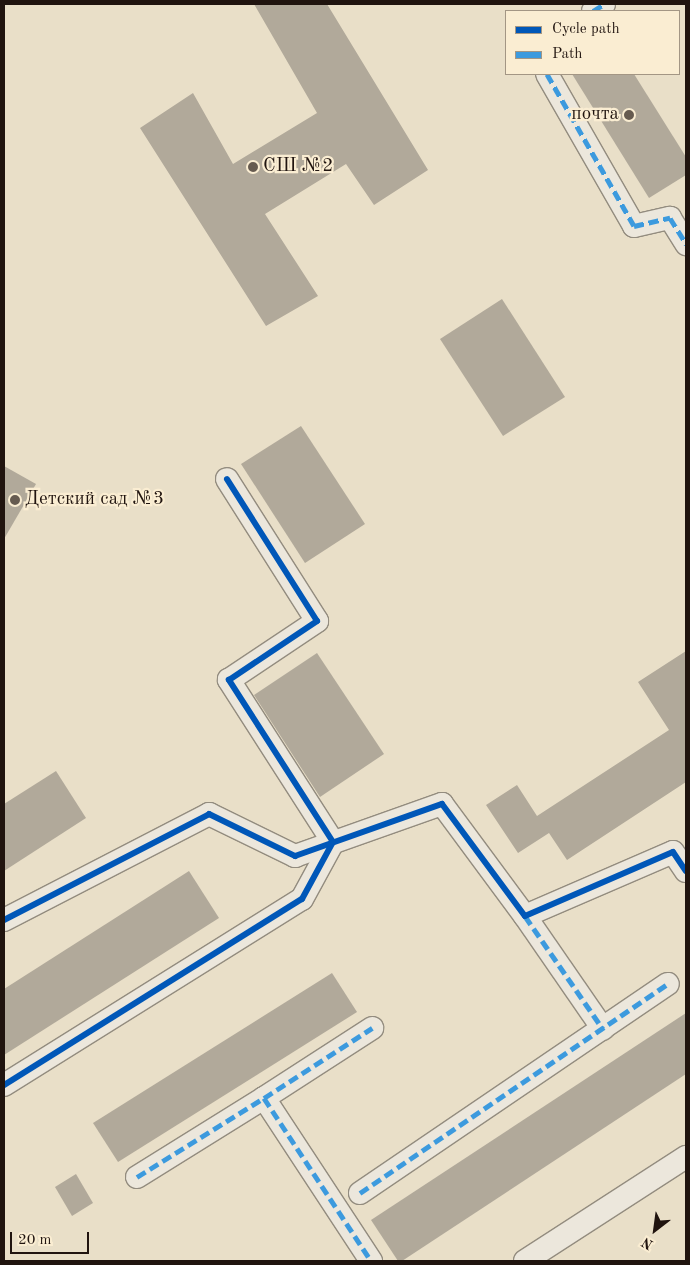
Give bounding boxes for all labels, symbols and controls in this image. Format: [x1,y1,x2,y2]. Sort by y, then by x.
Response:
legend [505,10,680,75]
text: Cycle path [552,22,620,37]
text: Path [552,47,582,62]
place label: почта [571,104,619,126]
marker: почта [623,109,635,121]
place label: СШ №2 [263,156,333,178]
marker: СШ №2 [247,161,259,173]
place label: Детский сад №3 [25,489,164,511]
marker: Детский сад №3 [9,494,21,506]
north arrow [630,1205,680,1255]
scale bar [12,1222,91,1254]
text: 20 m [18,1233,52,1248]
text: N [639,1234,656,1252]

